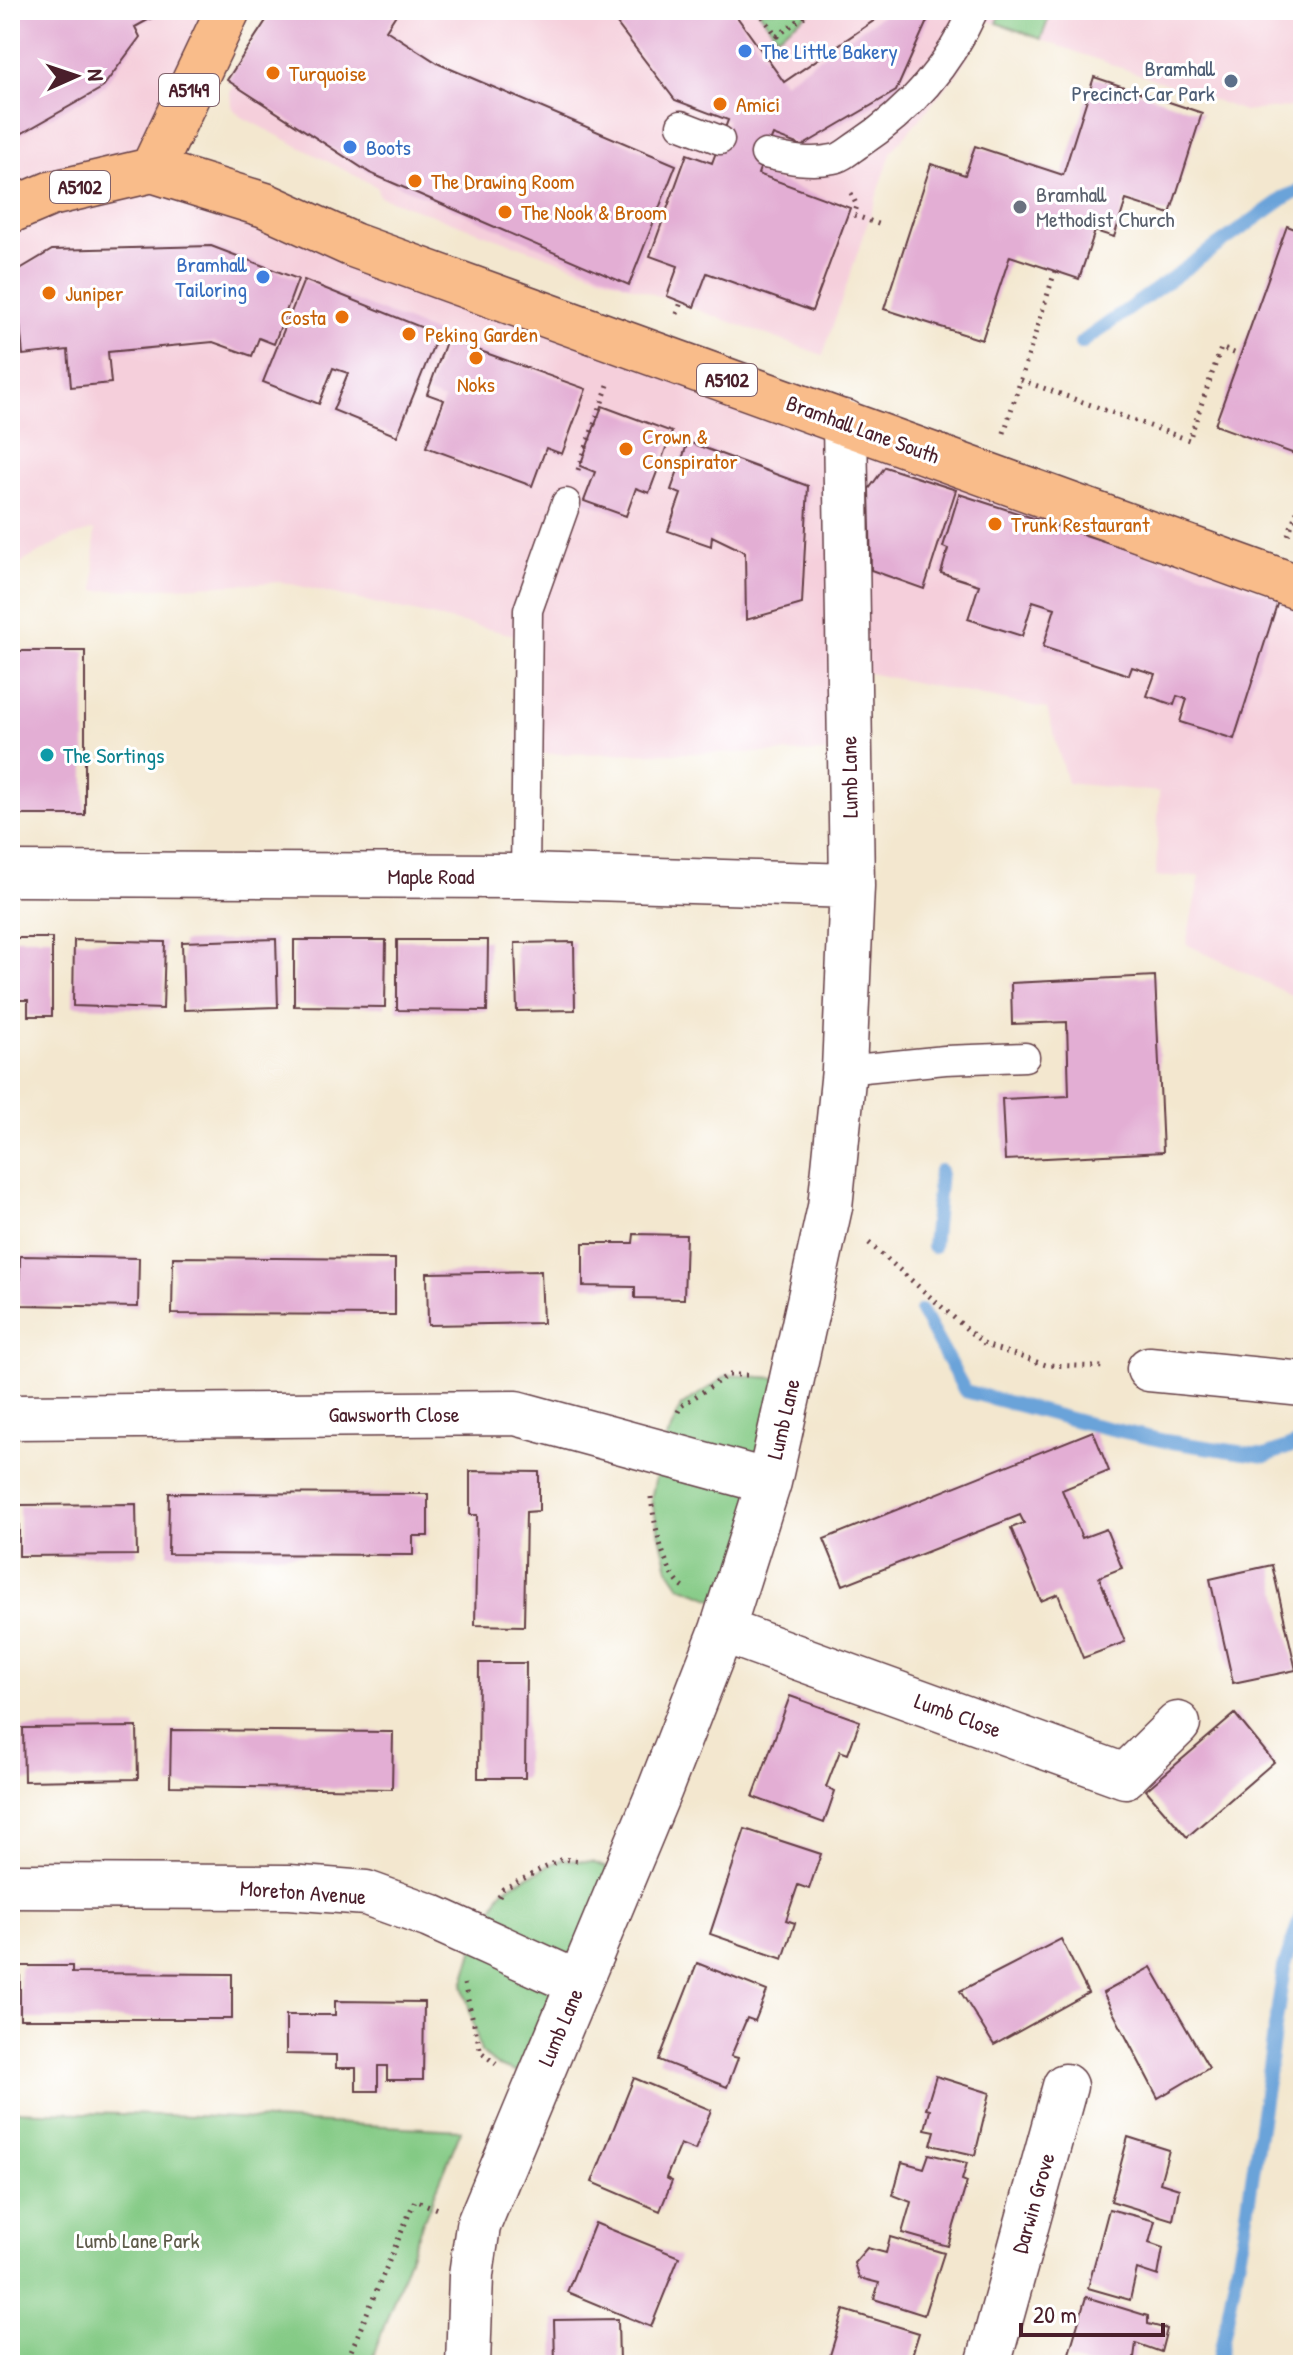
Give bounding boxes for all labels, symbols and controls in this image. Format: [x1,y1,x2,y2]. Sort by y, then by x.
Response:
north arrow [36,36,116,116]
place label: The Little Bakery [761,36,898,66]
marker: The Little Bakery [736,42,754,60]
place label: Bramhall Precinct Car Park [1072,53,1216,108]
place label: Turquoise [289,58,367,88]
marker: Turquoise [264,64,282,82]
text: N [81,68,111,82]
marker: Bramhall Precinct Car Park [1222,72,1240,90]
road number: A5149 [159,74,219,106]
place label: Amici [736,89,780,119]
marker: Amici [711,95,729,113]
place label: Boots [366,132,411,162]
marker: Boots [341,138,359,156]
place label: The Drawing Room [431,166,575,196]
road number: A5102 [50,171,110,203]
marker: The Drawing Room [406,172,424,190]
place label: Bramhall Methodist Church [1036,179,1174,234]
place label: The Nook & Broom [521,197,667,227]
marker: Bramhall Methodist Church [1011,198,1029,216]
marker: The Nook & Broom [496,203,514,221]
place label: Bramhall Tailoring [175,249,248,304]
marker: Bramhall Tailoring [254,268,272,286]
place label: Juniper [65,278,124,308]
marker: Juniper [40,284,58,302]
place label: Costa [280,302,326,332]
marker: Costa [333,308,351,326]
place label: Peking Garden [425,319,538,349]
marker: Peking Garden [400,325,418,343]
marker: Noks [467,349,485,367]
road number: A5102 [697,364,757,396]
place label: Noks [457,369,495,399]
street label: Bramhall Lane South [782,387,944,471]
place label: Crown & Conspirator [642,421,738,476]
marker: Crown & Conspirator [617,440,635,458]
place label: Trunk Restaurant [1011,509,1150,539]
marker: Trunk Restaurant [986,515,1004,533]
street label: Lumb Lane [833,736,865,818]
place label: The Sortings [63,740,165,770]
marker: The Sortings [38,746,56,764]
street label: Maple Road [388,861,475,891]
street label: Lumb Lane [759,1376,807,1462]
street label: Gawsworth Close [328,1399,460,1429]
street label: Lumb Close [911,1686,1006,1745]
street label: Moreton Avenue [239,1873,367,1911]
street label: Lumb Lane [530,1983,590,2070]
street label: Darwin Grove [1004,2149,1062,2257]
park label: Lumb Lane Park [76,2225,200,2255]
scale bar [1021,2287,1163,2337]
text: 20 m [1033,2298,1077,2330]

